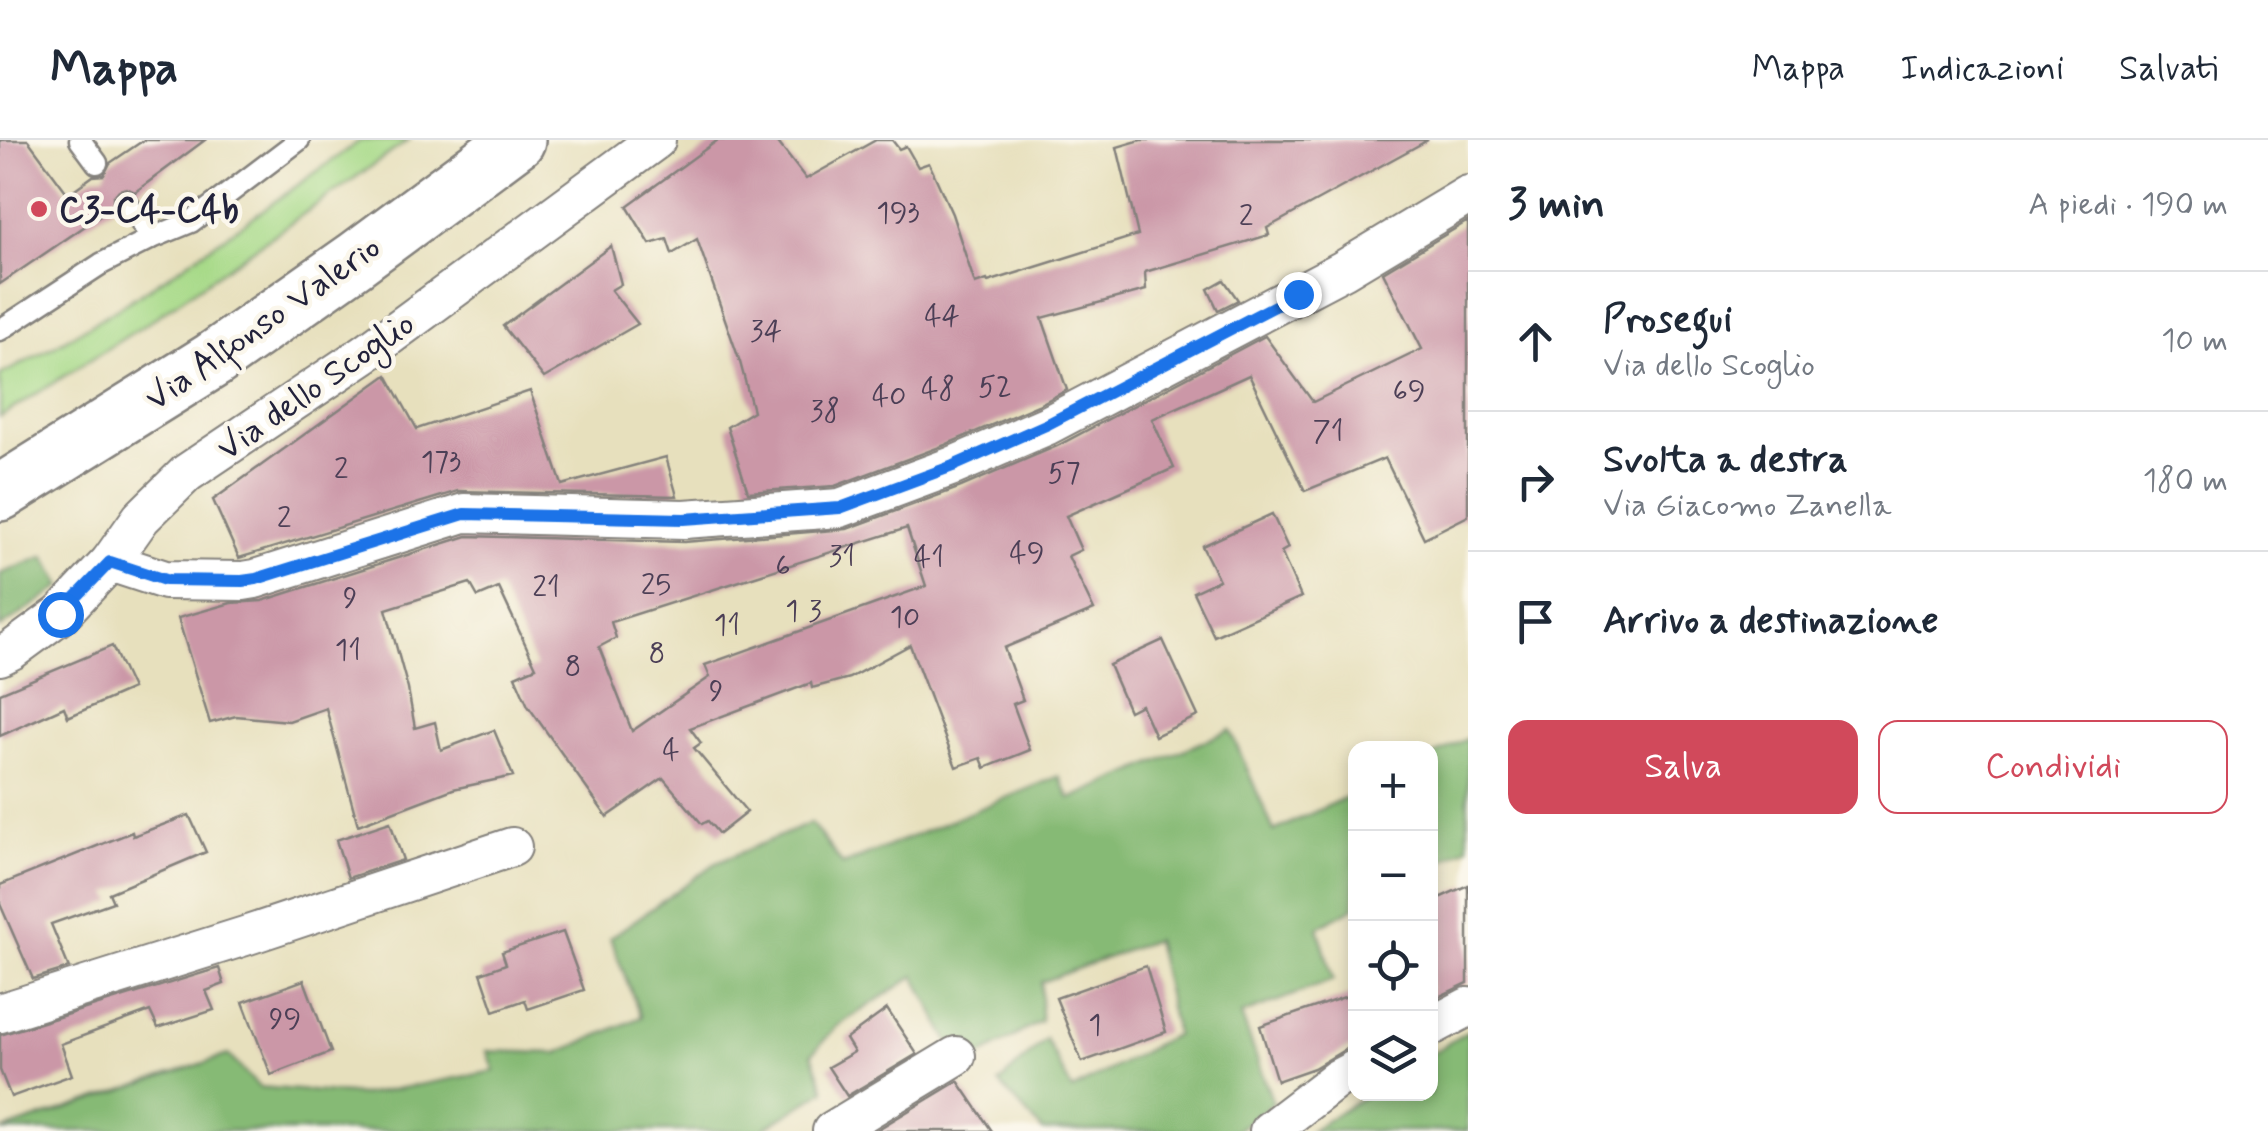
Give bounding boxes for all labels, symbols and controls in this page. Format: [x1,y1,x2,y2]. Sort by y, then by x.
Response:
text: Mappa [50,38,178,101]
text: Mappa [1752,46,1845,92]
text: Indicazioni [1900,46,2064,92]
text: Salvati [2119,46,2218,92]
text: 3 min [1508,178,1605,233]
text: A piedi · 190 m [2028,184,2228,226]
place label: C3-C4-C4b [59,188,239,234]
house number: 193 [876,194,920,233]
house number: 2 [1239,197,1253,236]
marker: C3-C4-C4b [28,198,50,220]
street label: Via Alfonso Valerio [136,225,392,425]
route end [1276,272,1322,318]
text: Prosegui [1603,296,1732,345]
house number: 44 [924,297,960,336]
street label: Via dello Scoglio [208,301,426,474]
house number: 34 [750,312,782,351]
icon: ahead [1508,314,1563,369]
text: 10 m [2161,320,2228,362]
text: Via dello Scoglio [1603,345,1815,387]
house number: 52 [978,368,1012,407]
house number: 48 [921,370,955,409]
house number: 69 [1392,372,1426,411]
house number: 40 [872,377,906,416]
house number: 38 [810,392,840,431]
house number: 71 [1312,412,1344,451]
text: Svolta a destra [1603,436,1848,485]
house number: 173 [421,443,461,482]
house number: 2 [334,450,348,489]
house number: 57 [1047,454,1081,493]
icon: right [1508,454,1563,509]
text: 180 m [2143,460,2228,502]
text: Via Giacomo Zanella [1603,485,1891,527]
house number: 2 [277,499,291,538]
house number: 49 [1009,534,1045,573]
house number: 31 [829,537,855,576]
house number: 41 [914,538,944,577]
house number: 6 [775,547,791,586]
house number: 25 [641,566,671,605]
house number: 21 [532,568,560,607]
house number: 9 [343,579,357,618]
route start [38,592,84,638]
house number: 1 [785,592,799,631]
house number: 3 [808,592,822,631]
icon: arrive [1508,594,1563,649]
text: Arrivo a destinazione [1603,597,1939,646]
house number: 10 [890,598,920,637]
house number: 11 [714,606,740,645]
house number: 11 [335,631,361,670]
house number: 8 [649,634,665,673]
house number: 8 [565,647,581,686]
house number: 9 [709,672,723,711]
button: Salva [1508,720,1858,814]
button: Condividi [1878,720,2228,814]
house number: 4 [662,731,680,770]
map controls [1348,741,1438,1101]
button: + [1348,741,1438,831]
button: − [1348,831,1438,921]
button: locate [1348,921,1438,1011]
house number: 99 [269,1000,301,1039]
house number: 1 [1088,1006,1102,1045]
button: layers [1348,1011,1438,1101]

